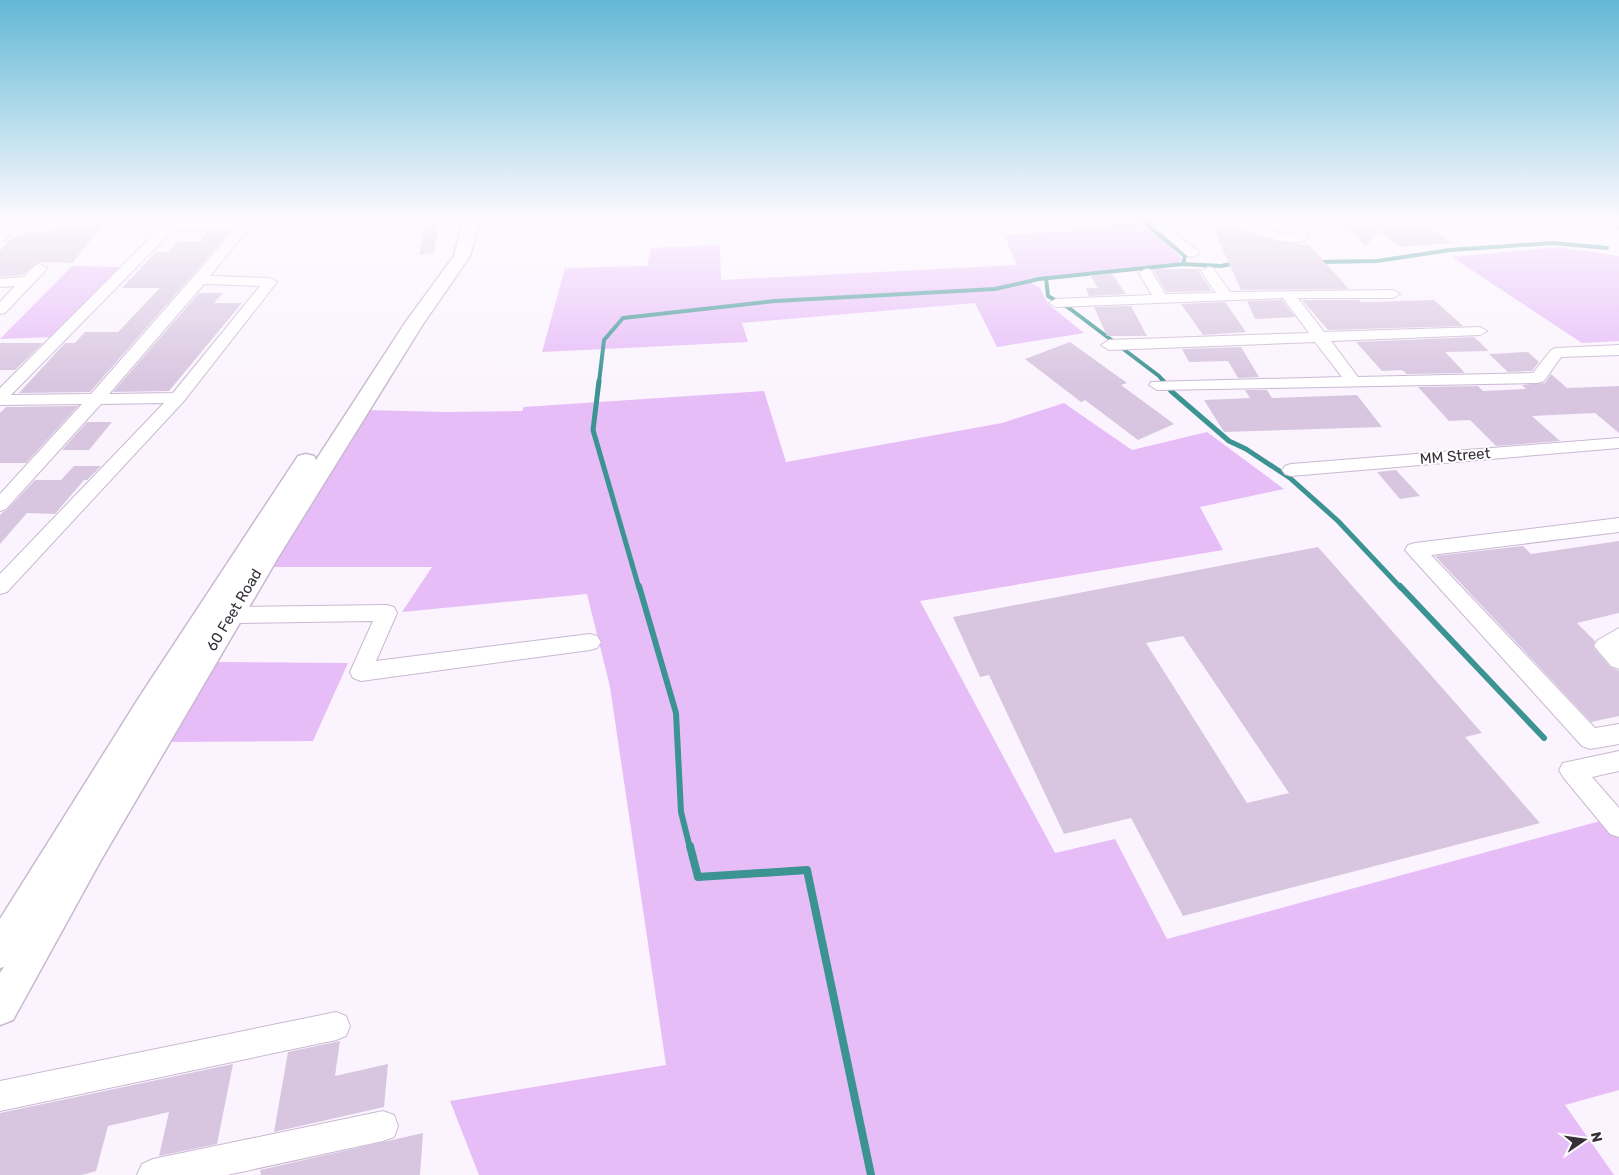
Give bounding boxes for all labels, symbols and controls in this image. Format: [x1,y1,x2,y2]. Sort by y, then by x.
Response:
street label: MM Street [1419,444,1491,468]
street label: 60 Feet Road [202,566,266,654]
north arrow [1559,1115,1609,1165]
text: N [1587,1130,1606,1144]

